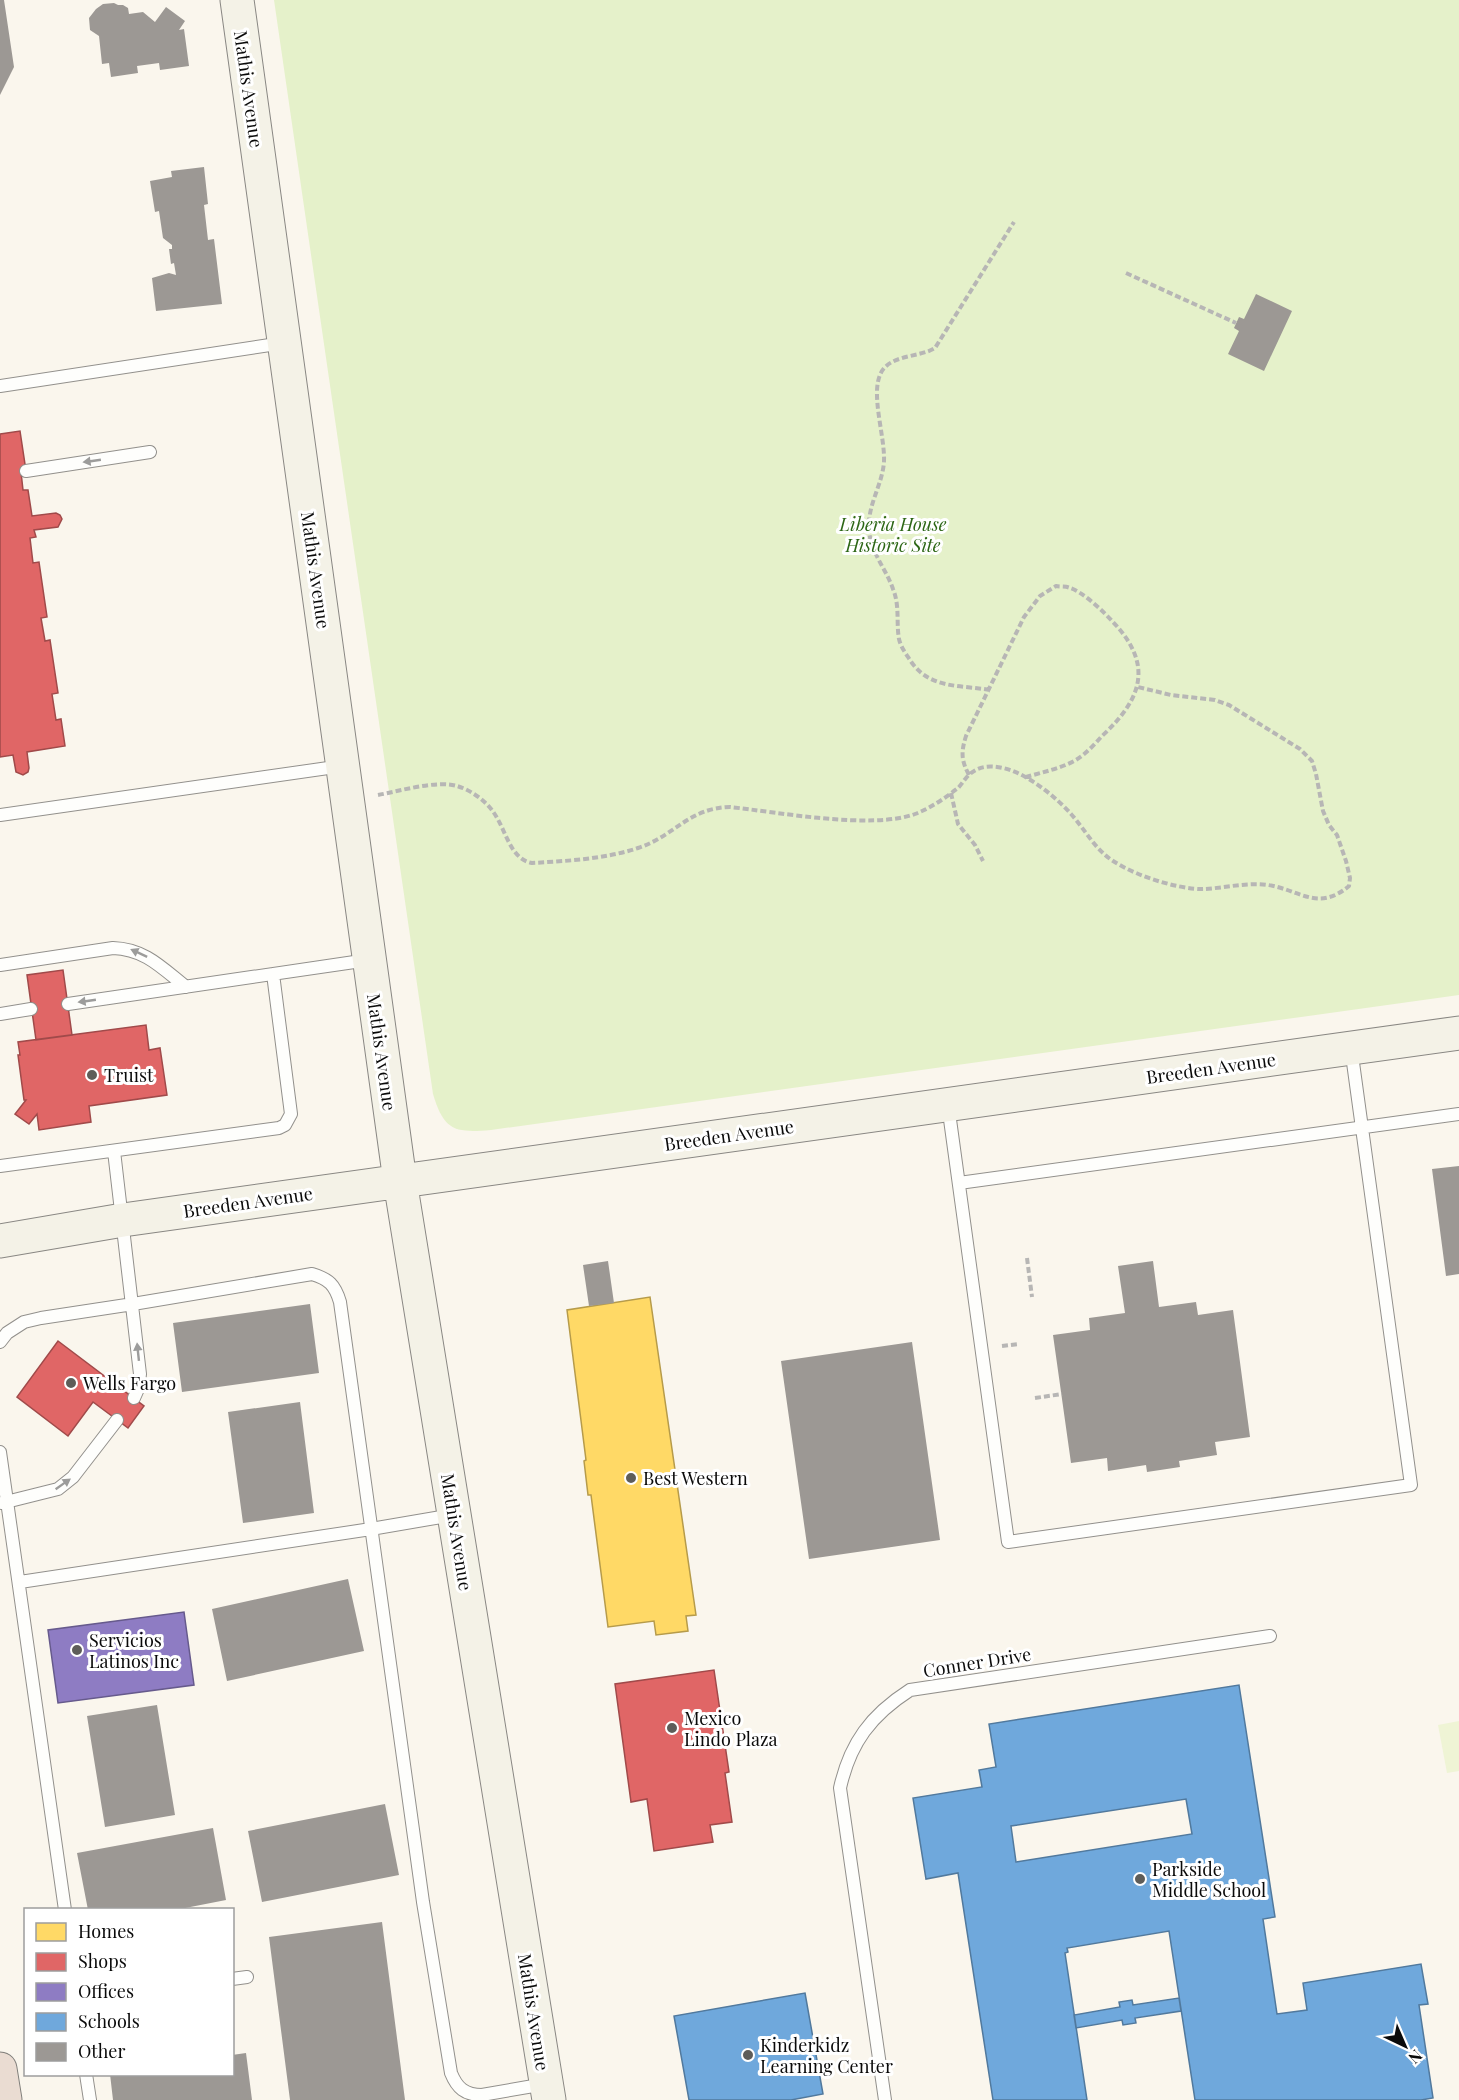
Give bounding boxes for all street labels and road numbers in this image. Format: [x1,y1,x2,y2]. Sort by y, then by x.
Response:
street label: Mathis Avenue [229,29,269,149]
street label: Mathis Avenue [296,510,336,630]
street label: Mathis Avenue [362,992,402,1112]
street label: Breeden Avenue [1145,1047,1277,1089]
street label: Breeden Avenue [663,1114,795,1156]
street label: Breeden Avenue [182,1181,314,1223]
street label: Mathis Avenue [436,1472,478,1592]
street label: Conner Drive [921,1642,1033,1682]
street label: Mathis Avenue [513,1952,555,2072]

